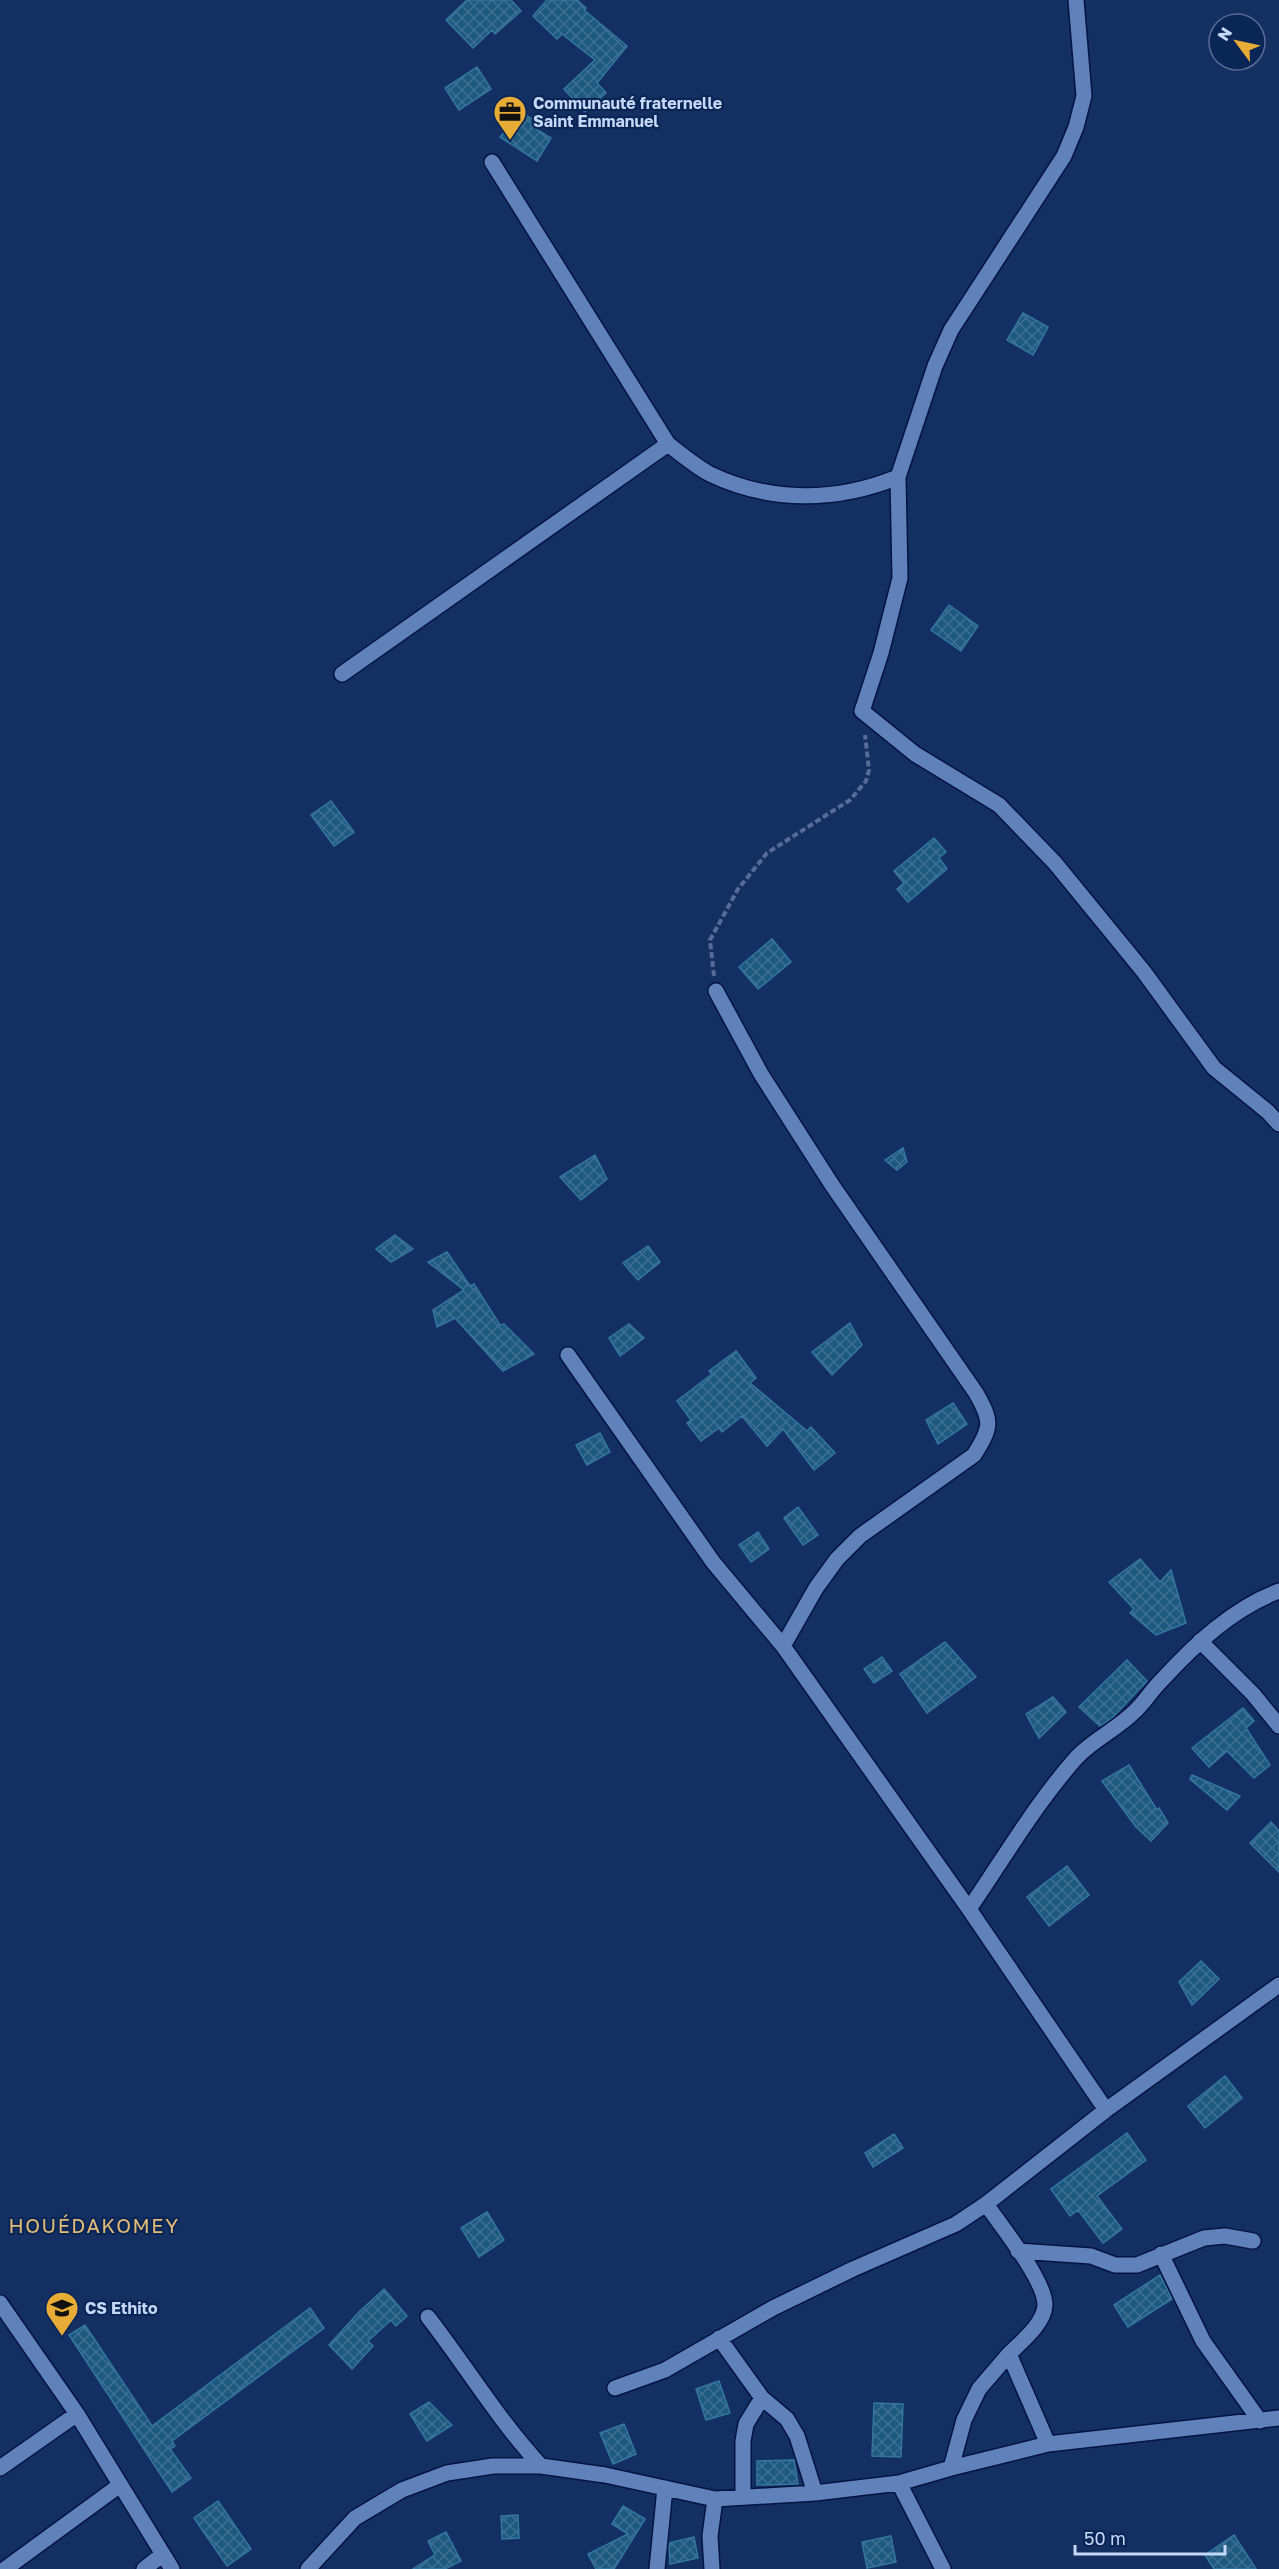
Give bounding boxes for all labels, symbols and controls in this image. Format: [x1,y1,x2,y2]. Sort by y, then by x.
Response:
north arrow [1207,12,1267,72]
text: N [1213,23,1236,44]
place label: Communauté fraternelle Saint Emmanuel [533,93,722,131]
office icon: Communauté fraternelle Saint Emmanuel [492,94,528,141]
district label: HOUÉDAKOMEY [9,2213,179,2237]
school or university icon: CS Ethito [44,2290,80,2337]
place label: CS Ethito [85,2298,158,2318]
scale bar [1075,2518,1225,2556]
text: 50 m [1084,2527,1126,2549]

